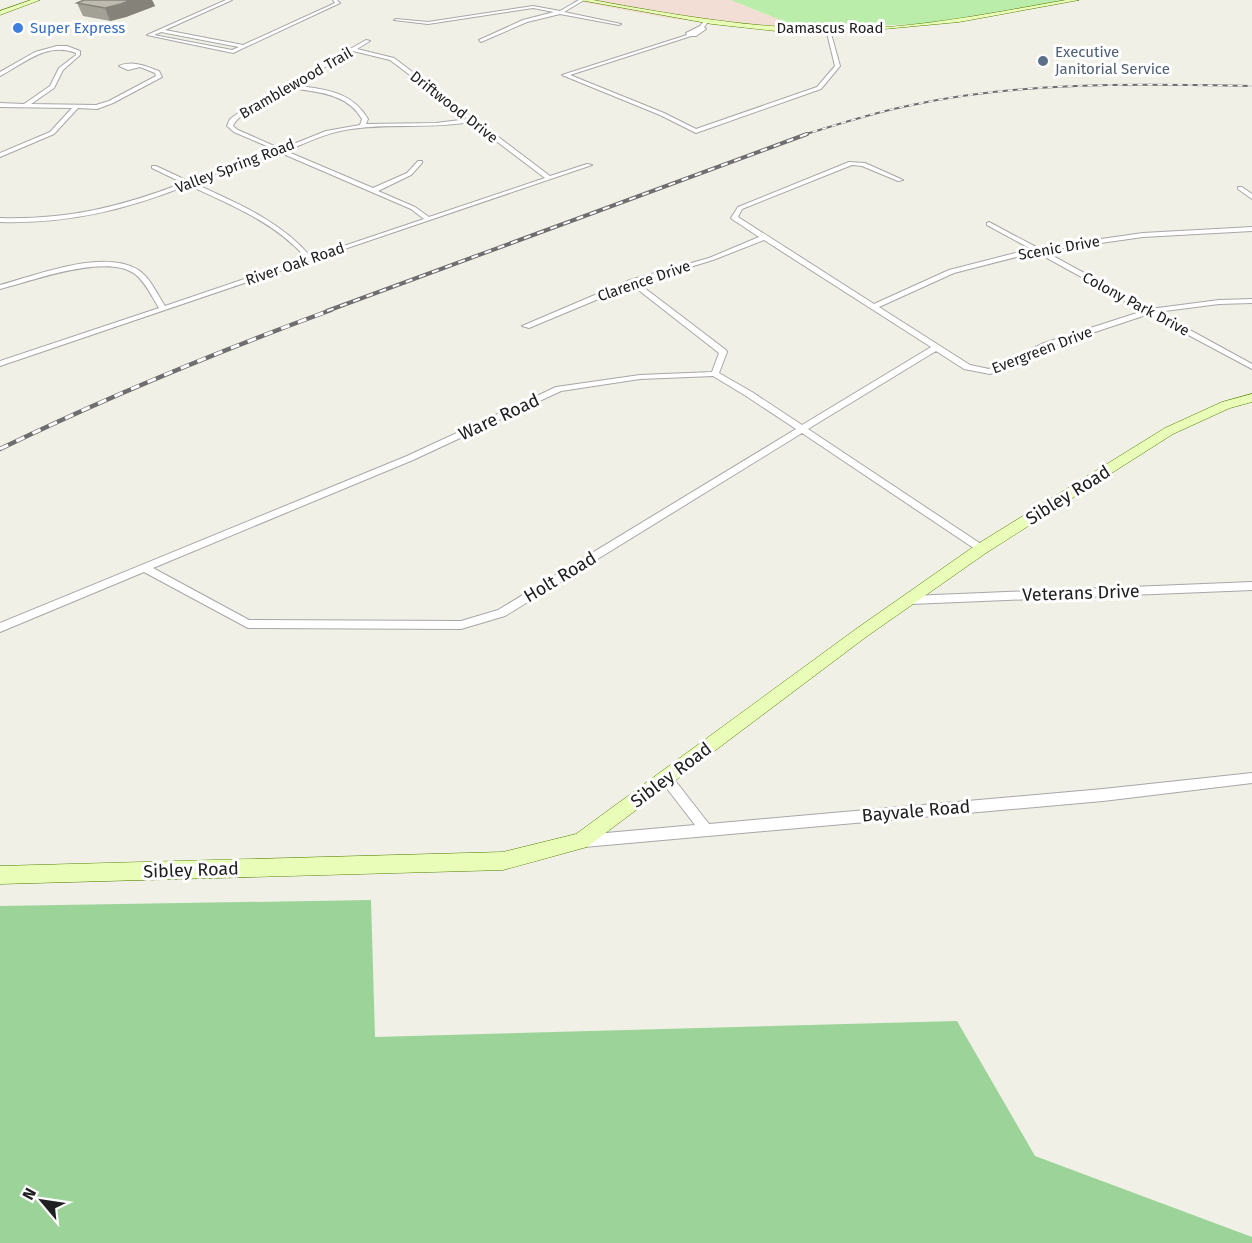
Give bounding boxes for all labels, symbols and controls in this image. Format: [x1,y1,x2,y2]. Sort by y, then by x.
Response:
place label: Super Express [30,19,125,37]
street label: Damascus Road [777,19,883,37]
marker: Super Express [11,21,25,35]
street label: Bramblewood Trail [236,43,356,123]
place label: Executive Janitorial Service [1055,43,1170,78]
marker: Executive Janitorial Service [1036,54,1050,68]
street label: Driftwood Drive [406,67,502,147]
street label: Valley Spring Road [173,135,297,197]
street label: Scenic Drive [1017,232,1101,264]
street label: River Oak Road [243,239,347,289]
street label: Clarence Drive [595,257,693,305]
street label: Colony Park Drive [1079,268,1193,340]
street label: Evergreen Drive [989,323,1095,377]
street label: Ware Road [455,389,543,445]
street label: Sibley Road [1022,460,1114,530]
street label: Holt Road [520,547,600,607]
street label: Veterans Drive [1022,580,1140,606]
street label: Sibley Road [626,737,716,813]
street label: Bayvale Road [861,795,971,827]
street label: Sibley Road [143,857,239,883]
north arrow [12,1171,72,1231]
text: N [18,1185,40,1203]

